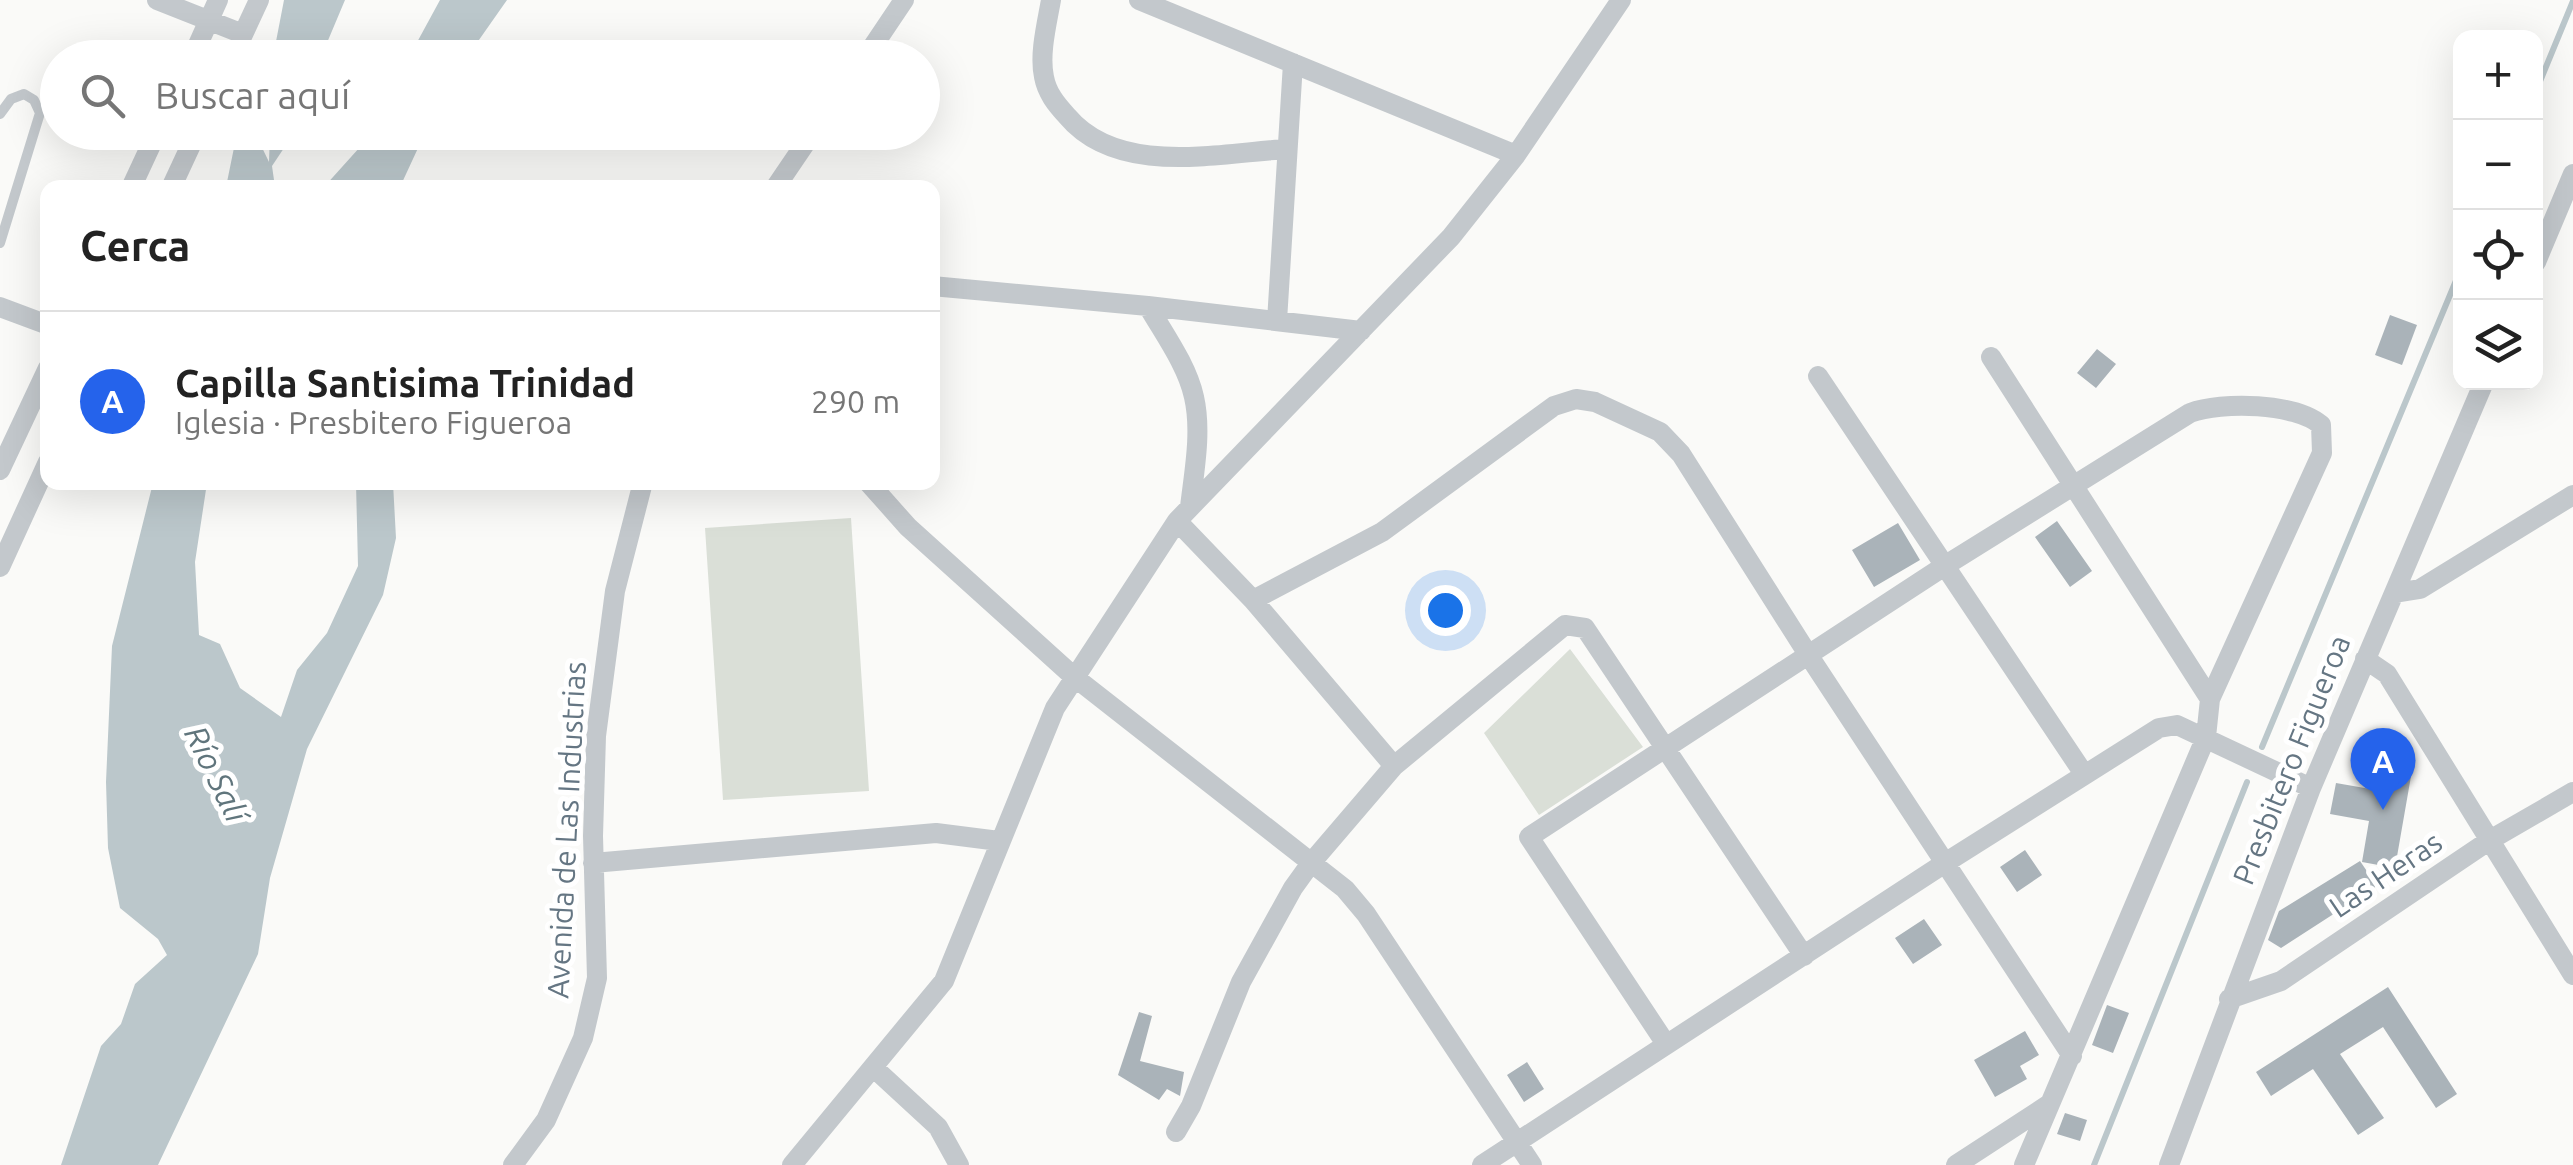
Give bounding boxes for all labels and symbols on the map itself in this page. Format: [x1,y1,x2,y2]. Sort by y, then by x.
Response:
your location [1420,585,1471,636]
street label: Presbitero Figueroa [2225,630,2357,889]
street label: Avenida de Las Industrias [540,661,592,999]
water label: Río Salí [178,720,257,830]
pin: A [2350,728,2416,810]
street label: Las Heras [2323,824,2448,924]

